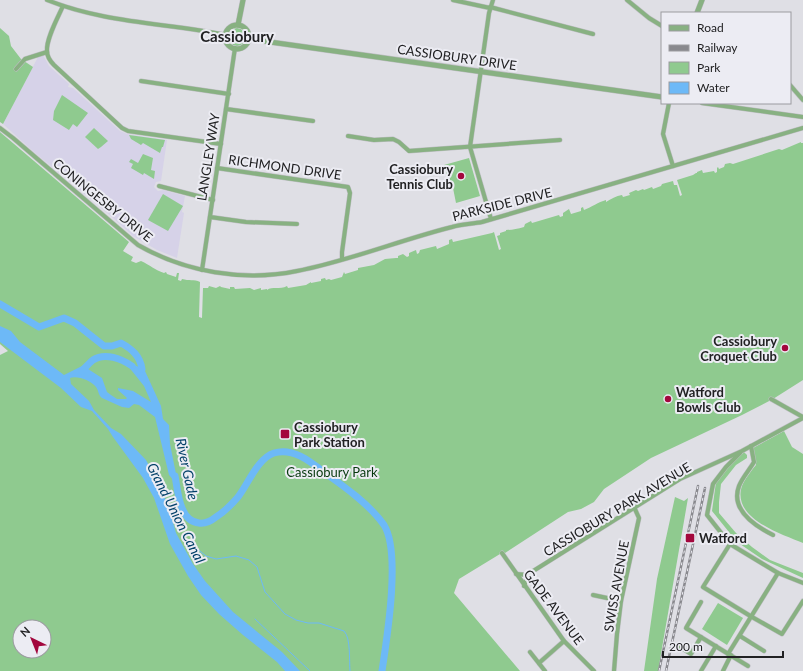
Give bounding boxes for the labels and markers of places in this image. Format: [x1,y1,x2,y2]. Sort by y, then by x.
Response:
place label: Cassiobury Tennis Club [386,161,453,192]
marker: Cassiobury Tennis Club [456,171,466,181]
place label: Cassiobury Croquet Club [700,333,777,364]
marker: Cassiobury Croquet Club [780,343,790,353]
place label: Watford Bowls Club [676,384,741,415]
marker: Watford Bowls Club [663,394,673,404]
place label: Cassiobury Park Station [294,419,365,450]
marker: Cassiobury Park Station [279,428,291,440]
place label: Watford [699,530,747,546]
marker: Watford [684,532,696,544]

